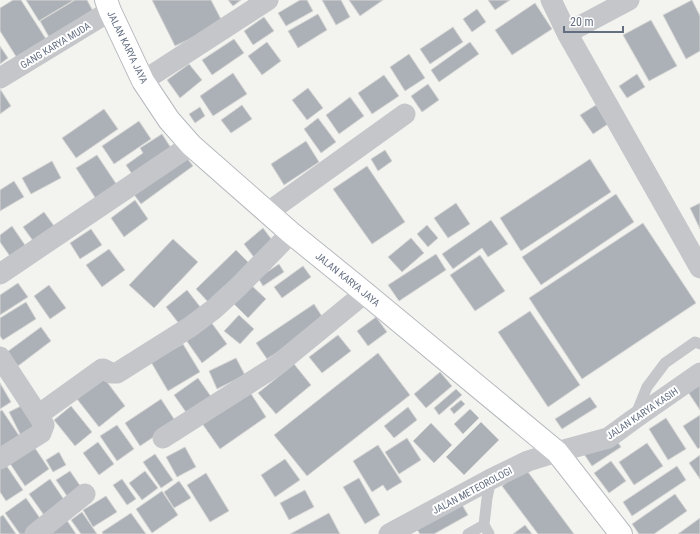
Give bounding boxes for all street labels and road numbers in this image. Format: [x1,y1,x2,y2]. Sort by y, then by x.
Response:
street label: JALAN KARYA JAYA [105,9,150,85]
street label: GANG KARYA MUDA [18,20,92,71]
street label: JALAN KARYA JAYA [313,250,382,309]
street label: JALAN KARYA KASIH [604,385,680,441]
street label: JALAN METEOROLOGI [431,465,514,516]

